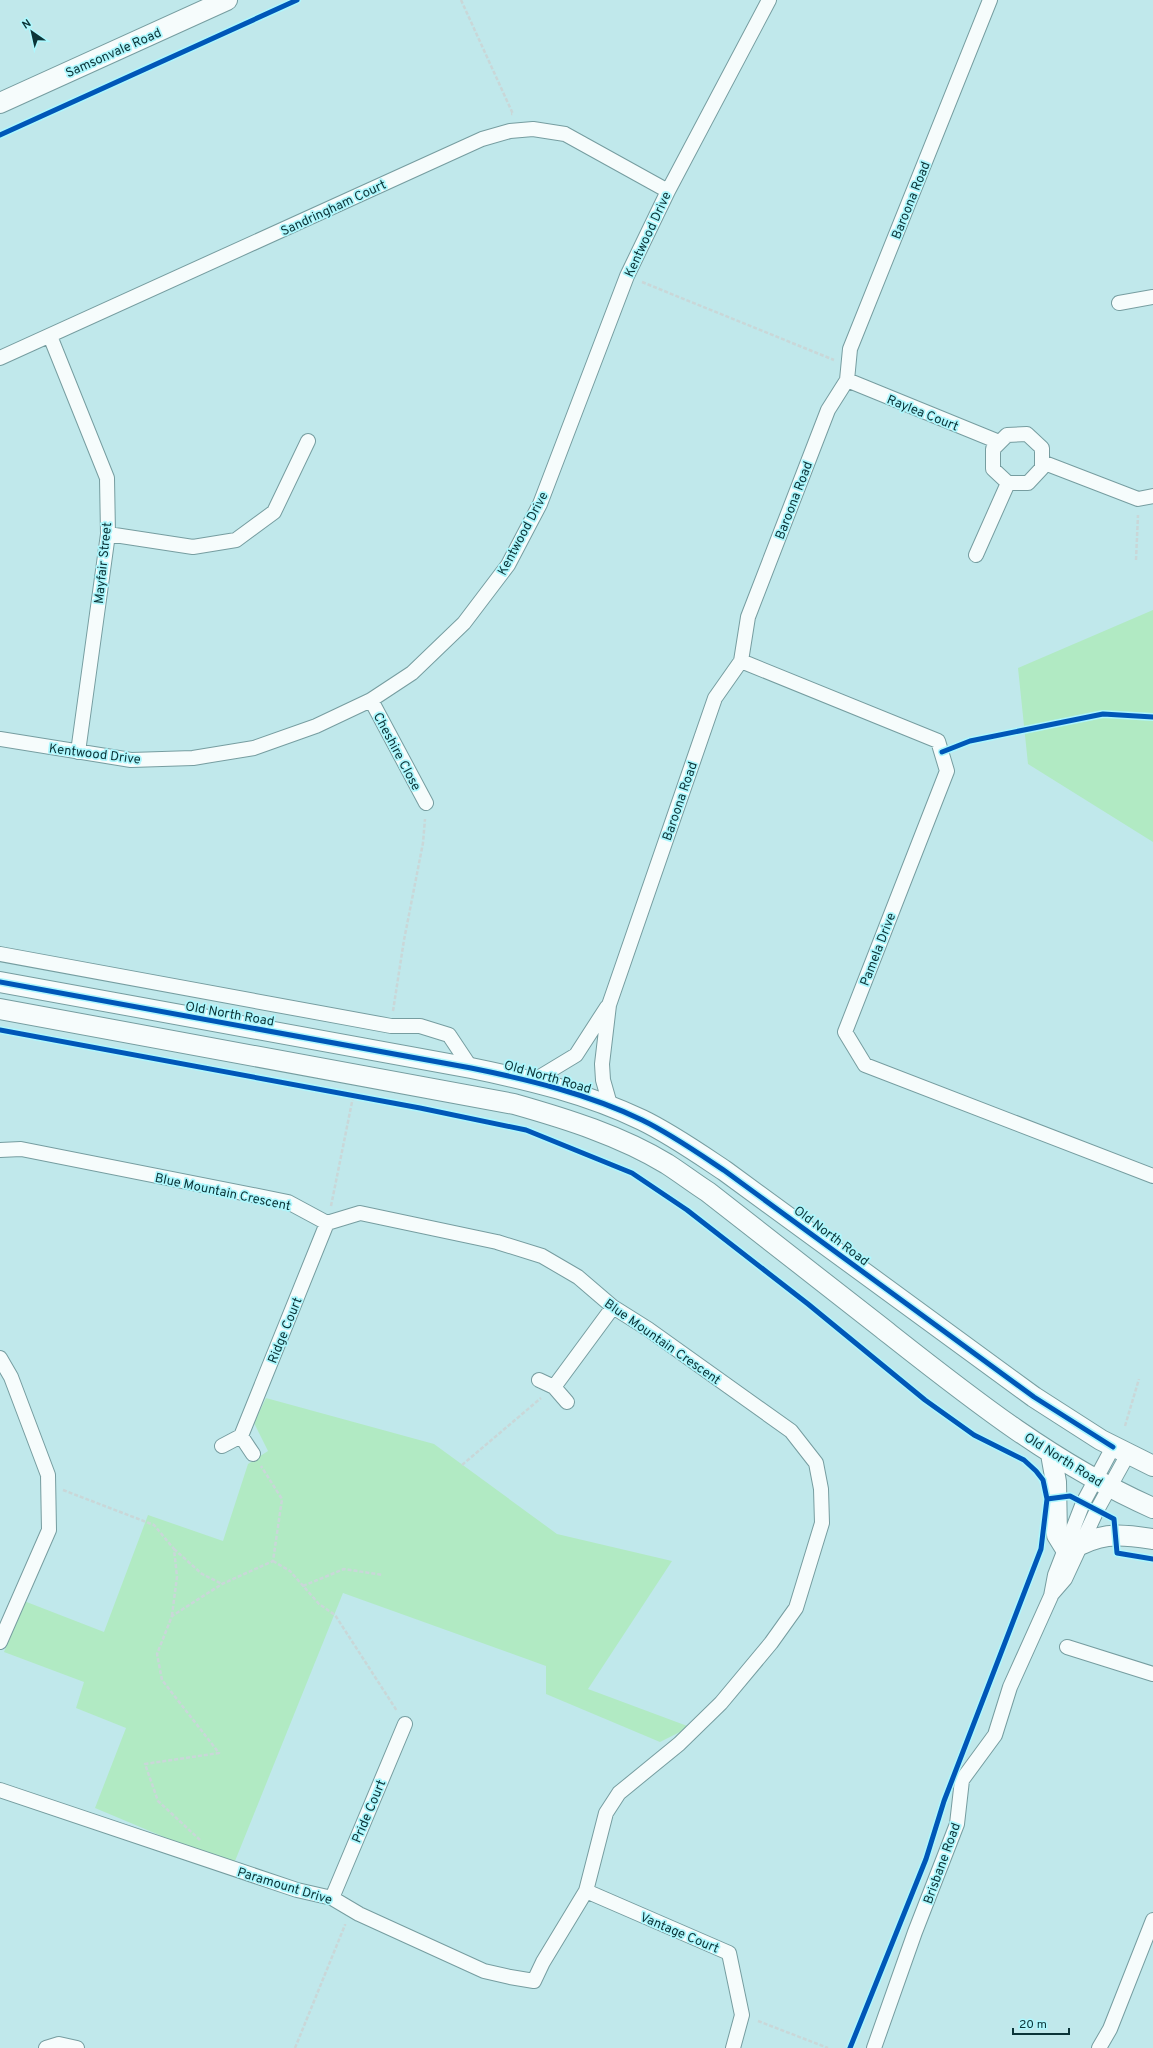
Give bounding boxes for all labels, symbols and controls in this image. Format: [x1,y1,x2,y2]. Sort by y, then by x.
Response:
north arrow [12,12,52,52]
text: N [20,17,34,33]
street label: Samsonvale Road [63,26,164,82]
street label: Baroona Road [889,160,935,242]
street label: Sandringham Court [279,177,389,240]
street label: Kentwood Drive [622,190,676,280]
street label: Raylea Court [884,392,960,435]
street label: Baroona Road [773,459,817,542]
street label: Kentwood Drive [495,489,553,579]
street label: Mayfair Street [92,521,116,605]
street label: Cheshire Close [369,710,424,794]
street label: Kentwood Drive [48,741,142,769]
street label: Baroona Road [660,760,702,843]
street label: Pamela Drive [858,911,900,989]
street label: Old North Road [184,999,275,1031]
street label: Old North Road [502,1058,593,1098]
street label: Blue Mountain Crescent [153,1171,292,1215]
street label: Old North Road [790,1203,872,1270]
street label: Ridge Court [265,1295,306,1366]
street label: Blue Mountain Crescent [601,1296,723,1389]
street label: Old North Road [1021,1430,1105,1491]
street label: Pride Court [349,1778,390,1846]
street label: Brisbane Road [921,1821,965,1906]
street label: Paramount Drive [235,1865,334,1909]
street label: Vantage Court [637,1910,721,1958]
scale bar [1013,2010,1069,2036]
text: 20 m [1019,2017,1047,2033]

